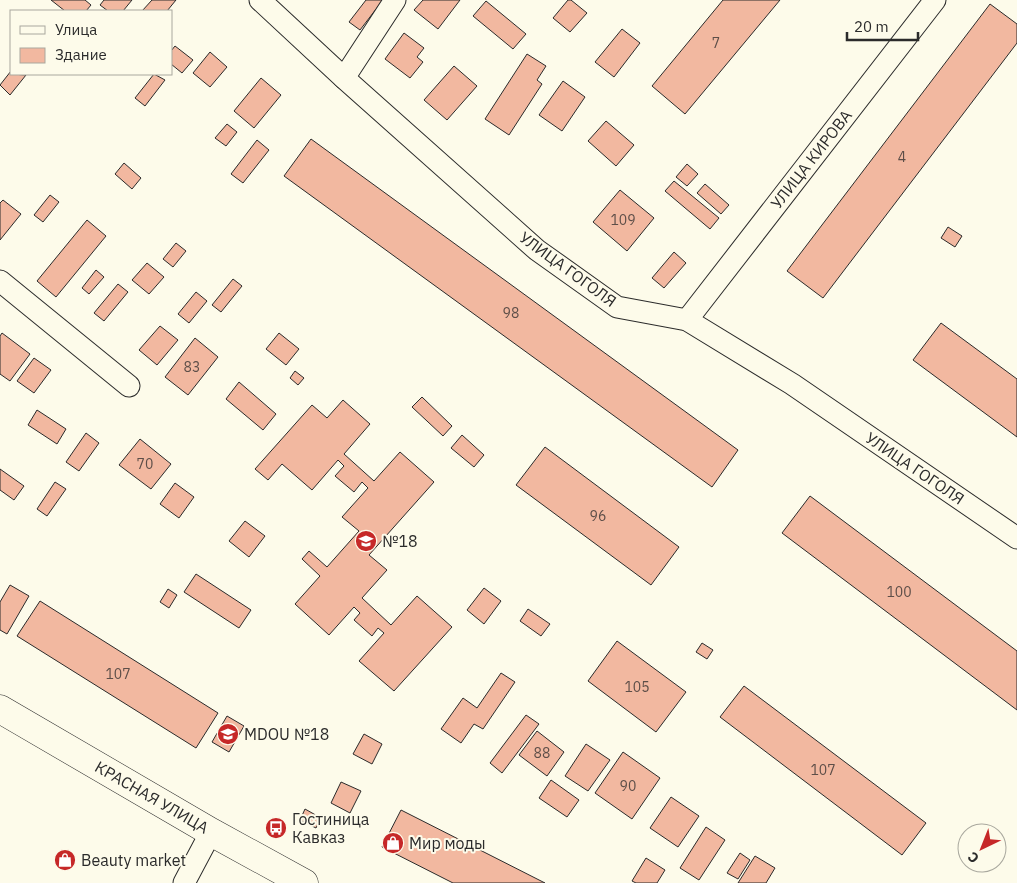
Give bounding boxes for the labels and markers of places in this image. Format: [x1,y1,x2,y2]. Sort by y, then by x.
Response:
school or university icon: №18 [354,529,378,553]
place label: №18 [382,531,418,551]
school or university icon: MDOU №18 [216,722,240,746]
place label: MDOU №18 [244,724,329,744]
place label: Гостиница Кавказ [292,809,370,847]
bus stop icon: Гостиница Кавказ [264,816,288,840]
shop icon: Мир моды [381,831,405,855]
place label: Мир моды [409,833,486,853]
shop icon: Beauty market [53,848,77,872]
place label: Beauty market [81,850,186,870]

